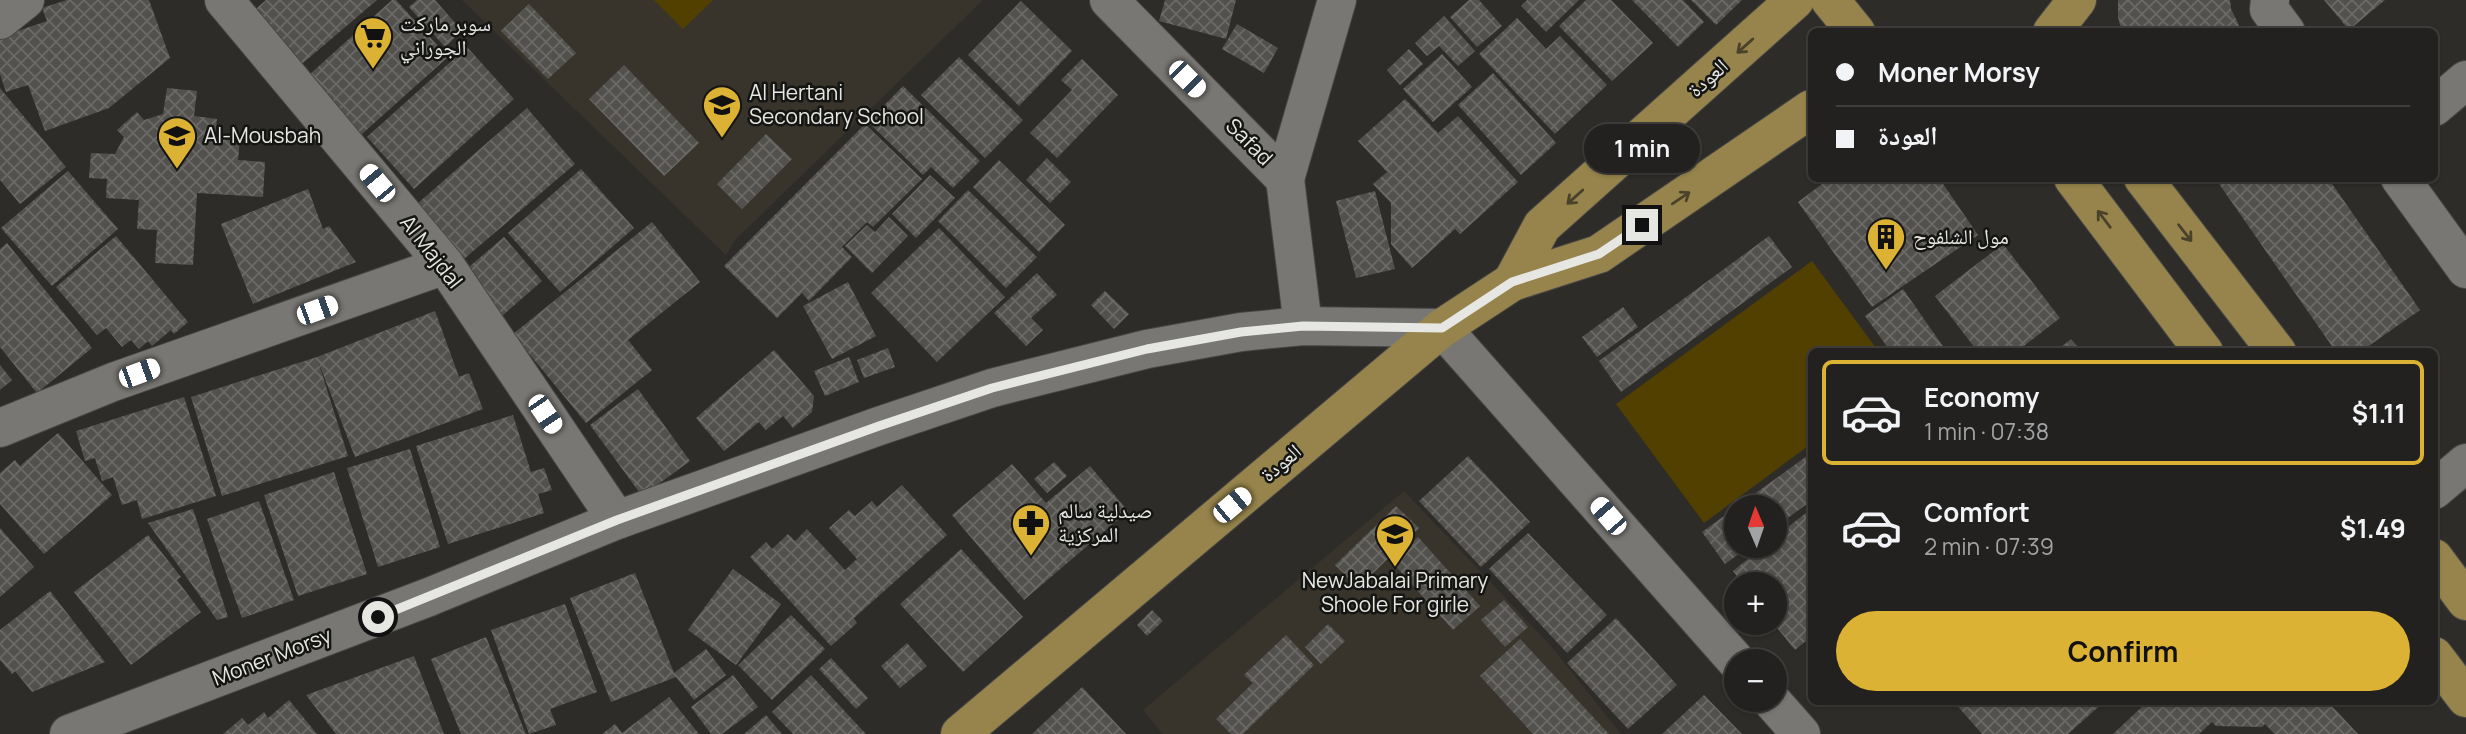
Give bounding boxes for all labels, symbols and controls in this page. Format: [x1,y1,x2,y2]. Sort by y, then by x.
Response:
place label: سوبر ماركت الجوراني [400,9,491,64]
supermarket icon: سوبر ماركت الجوراني [352,15,394,70]
one-way arrow [1736,38,1754,54]
street label: العودة [1681,52,1734,103]
text: Moner Morsy [1878,54,2040,90]
car [1165,57,1210,101]
place label: Al Hertani Secondary School [749,78,924,130]
school or university icon: Al Hertani Secondary School [701,84,743,139]
street label: Safad [1220,112,1279,171]
school or university icon: Al-Mousbah [156,115,198,170]
text: العودة [1878,117,1938,153]
place label: Al-Mousbah [204,121,321,149]
callout: 1 min [1584,124,1700,173]
text: 1 min [1614,132,1670,164]
car [356,160,399,206]
one-way arrow [1566,189,1584,205]
one-way arrow [1671,191,1690,205]
street label: Al Majdal [394,209,469,294]
route end [1626,209,1658,241]
one-way arrow [2096,210,2111,229]
building icon: مول الشلفوح [1865,216,1907,271]
place label: مول الشلفوح [1913,222,2009,250]
one-way arrow [2177,223,2192,241]
car [294,293,341,327]
car [116,356,163,390]
text: Economy [1924,379,2039,415]
icon: car [1840,381,1903,444]
car [525,391,566,437]
text: $1.11 [2352,395,2406,431]
text: 1 min · 07:38 [1924,415,2049,447]
street label: العودة [1254,437,1307,487]
car [1210,483,1255,527]
car [1587,493,1630,539]
text: Comfort [1924,494,2030,530]
north arrow [1724,495,1787,558]
map controls [1724,495,1787,712]
place label: صيدلية سالم المركزية [1058,496,1152,548]
icon: car [1840,496,1903,559]
pharmacy icon: صيدلية سالم المركزية [1010,502,1052,557]
text: $1.49 [2340,510,2406,546]
school or university icon: NewJabalai Primary Shoole For girle [1374,513,1416,568]
text: 2 min · 07:39 [1924,530,2054,562]
place label: NewJabalai Primary Shoole For girle [1302,566,1488,618]
button: + [1724,572,1787,635]
route start [362,601,394,633]
button: Confirm [1836,611,2410,691]
street label: Moner Morsy [208,621,335,692]
button: − [1724,649,1787,712]

